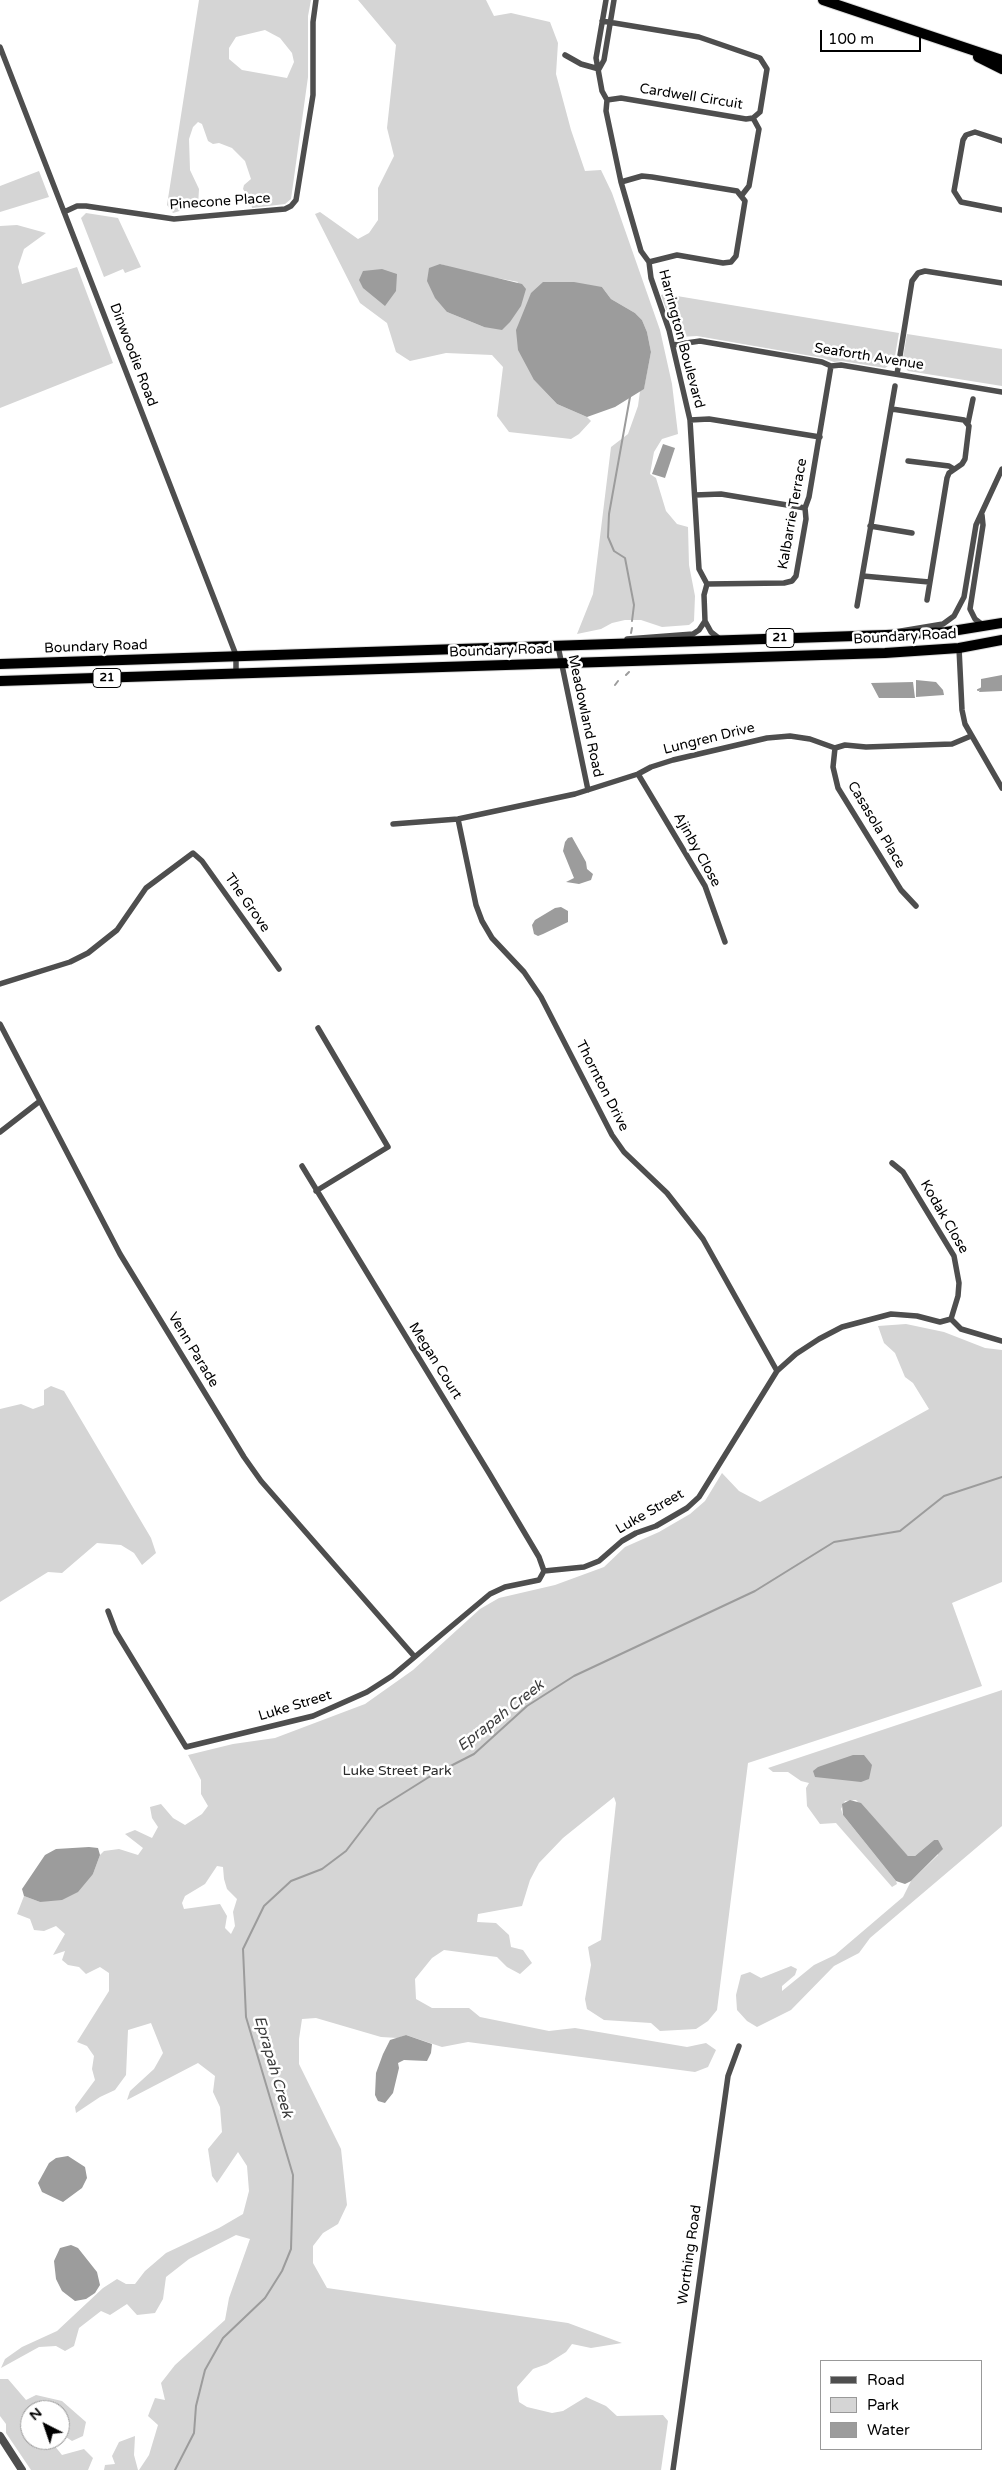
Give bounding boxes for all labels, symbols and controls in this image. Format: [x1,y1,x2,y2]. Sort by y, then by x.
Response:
scale bar [822,20,923,52]
text: 100 m [828,30,874,48]
street label: Cardwell Circuit [638,81,744,113]
street label: Pinecone Place [169,190,271,214]
street label: Harrington Boulevard [654,268,708,410]
street label: Dinwoodie Road [106,301,160,409]
street label: Seaforth Avenue [813,340,925,374]
street label: Kalbarrie Terrace [775,457,811,571]
street label: Boundary Road [853,626,957,648]
road number: 21 [766,628,794,648]
street label: Boundary Road [44,637,148,657]
street label: Boundary Road [449,641,553,661]
street label: Meadowland Road [564,653,606,779]
road number: 21 [93,668,121,688]
street label: Lungren Drive [662,720,756,758]
street label: Casasola Place [843,778,909,872]
street label: Ajinby Close [670,810,724,890]
street label: The Grove [221,870,273,936]
street label: Thornton Drive [572,1038,632,1134]
street label: Kodak Close [916,1177,972,1257]
street label: Venn Parade [164,1309,222,1391]
street label: Megan Court [405,1320,465,1402]
street label: Luke Street [613,1486,687,1538]
water label: Eprapah Creek [454,1677,548,1755]
street label: Luke Street [256,1687,334,1725]
park label: Luke Street Park [342,1763,452,1779]
water label: Eprapah Creek [250,2014,296,2120]
street label: Worthing Road [675,2204,705,2306]
legend [820,2360,982,2450]
text: Road [867,2371,905,2389]
text: Park [867,2396,899,2414]
north arrow [20,2400,70,2450]
text: N [26,2404,45,2424]
text: Water [867,2421,910,2439]

